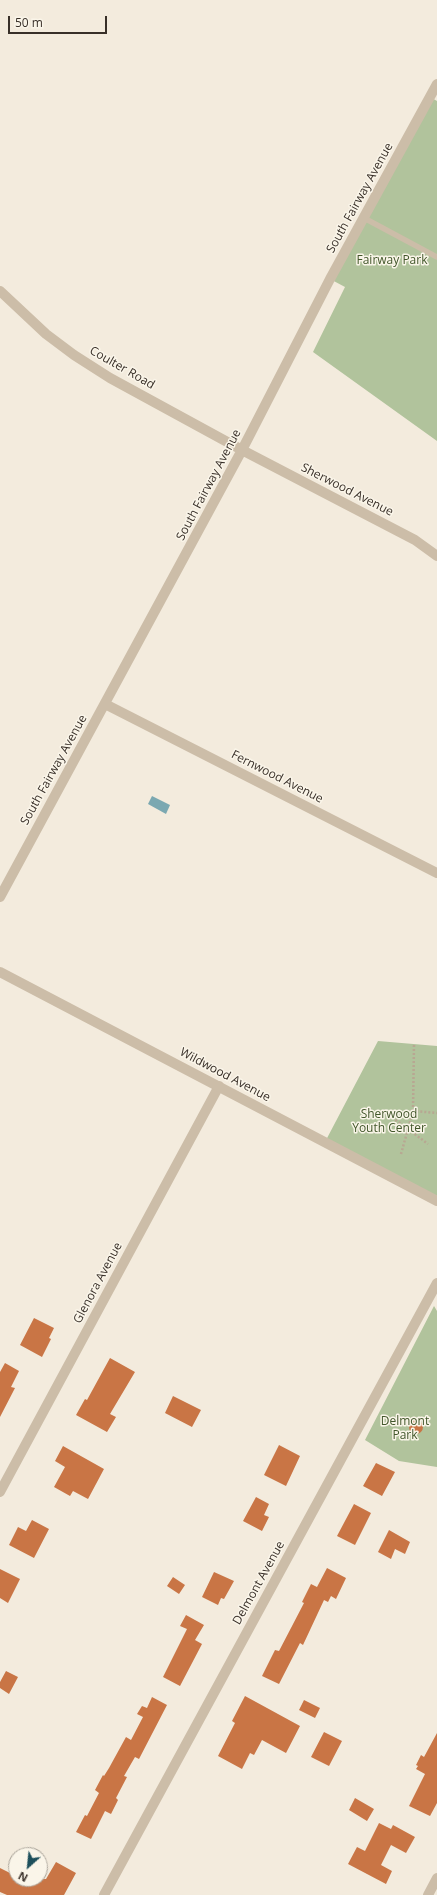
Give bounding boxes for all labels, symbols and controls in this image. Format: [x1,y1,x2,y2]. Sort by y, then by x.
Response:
scale bar [10,8,109,34]
text: 50 m [15,14,43,31]
street label: South Fairway Avenue [324,140,396,256]
park label: Fairway Park [357,254,427,268]
street label: Coulter Road [87,344,157,392]
street label: South Fairway Avenue [174,427,244,543]
street label: Sherwood Avenue [298,461,396,519]
street label: South Fairway Avenue [18,712,90,828]
street label: Fernwood Avenue [229,748,325,806]
street label: Wildwood Avenue [177,1045,273,1105]
park label: Sherwood Youth Center [352,1108,426,1136]
street label: Glenora Avenue [71,1240,125,1326]
park label: Delmont Park [381,1415,429,1443]
street label: Delmont Avenue [230,1539,288,1627]
north arrow [8,1847,48,1887]
text: N [15,1869,30,1886]

